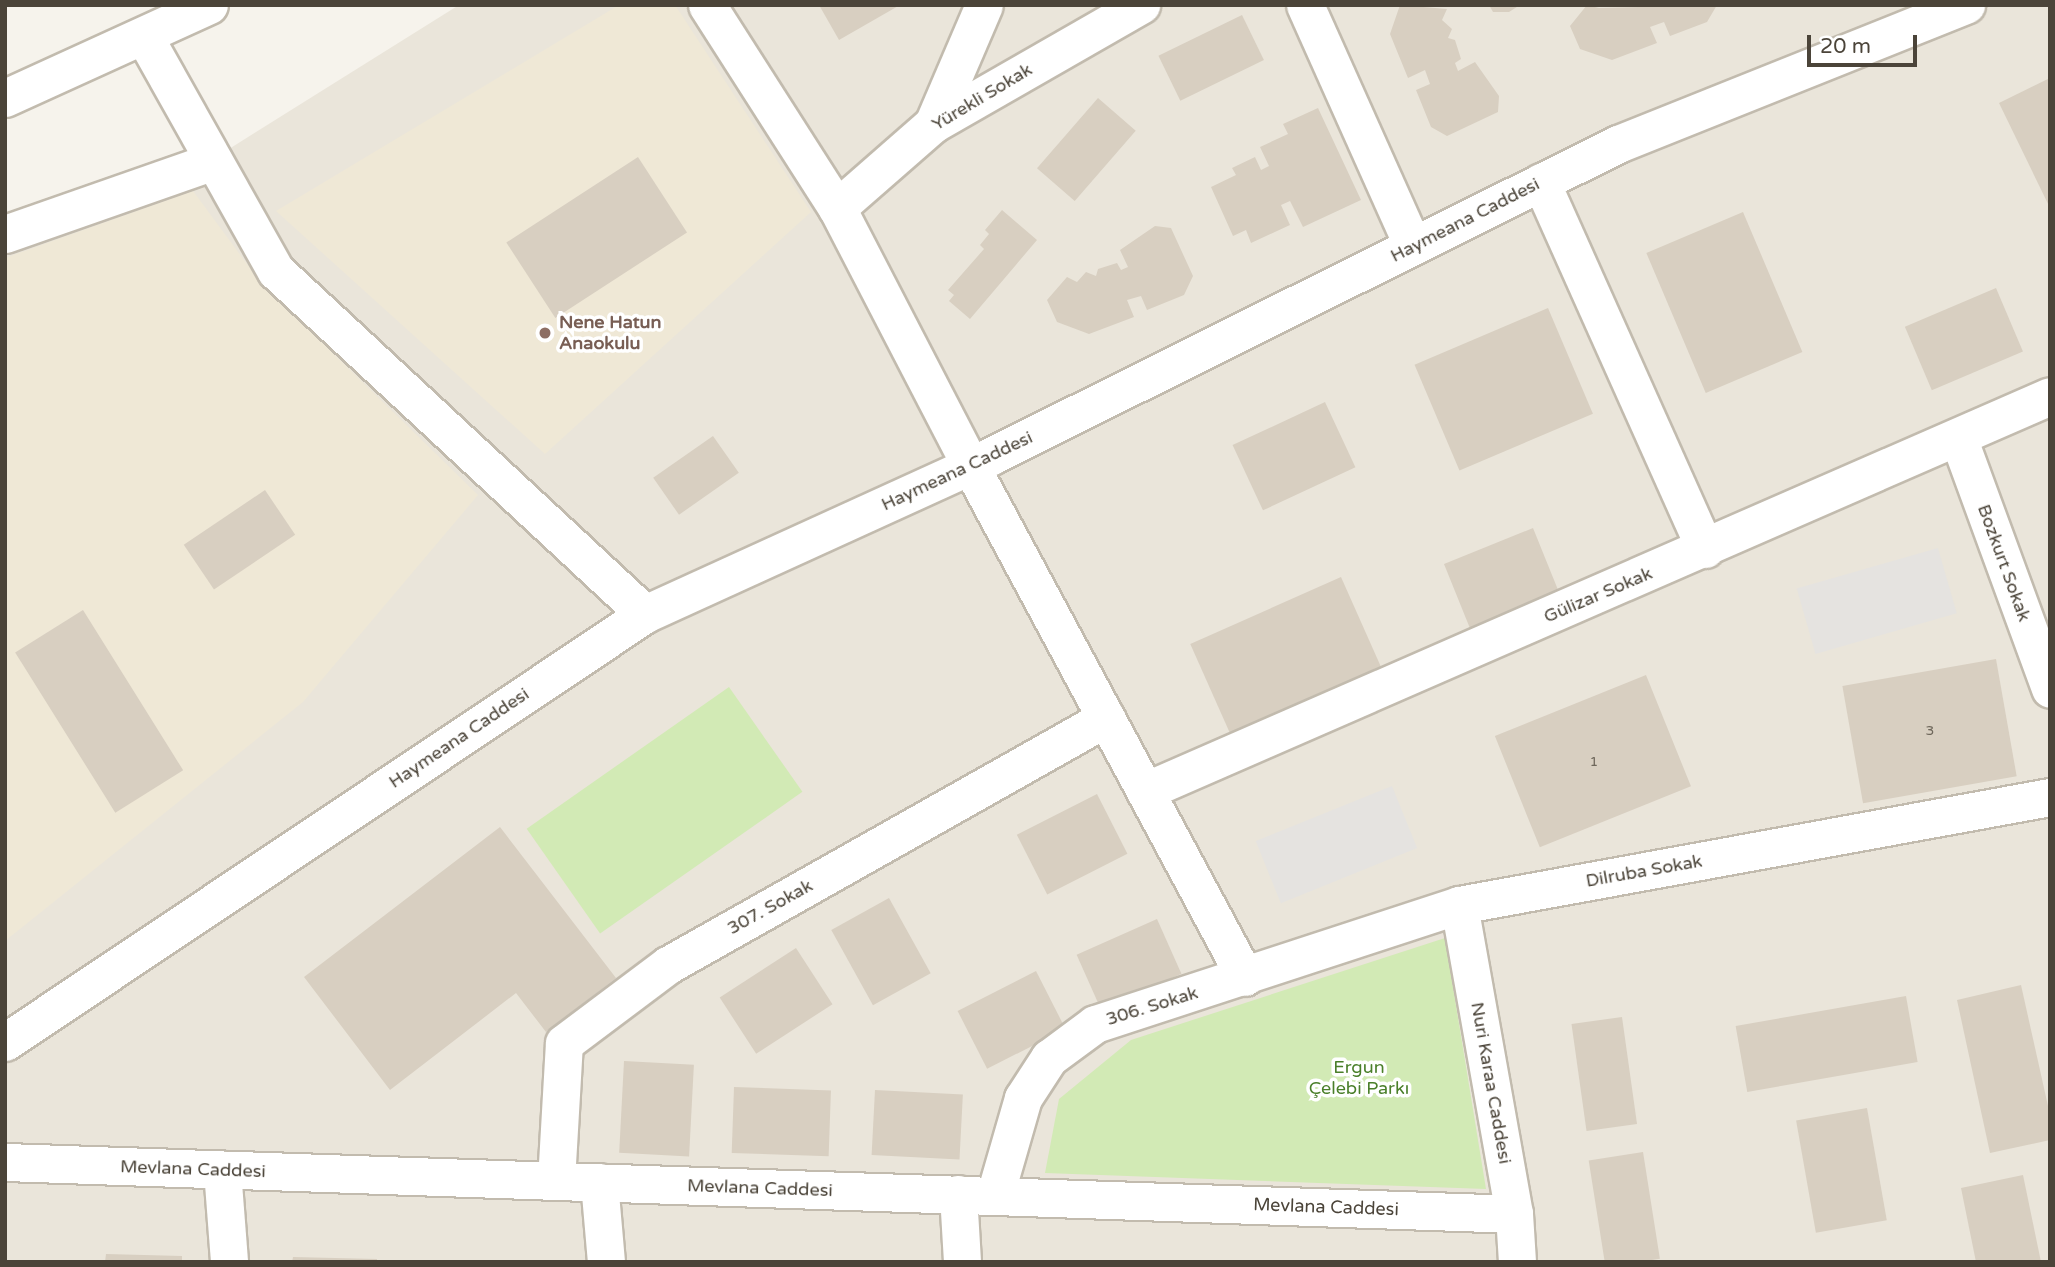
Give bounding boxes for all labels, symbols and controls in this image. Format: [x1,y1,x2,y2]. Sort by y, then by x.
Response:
scale bar [1810,21,1920,65]
text: 20 m [1820,34,1871,59]
street label: Yürekli Sokak [928,59,1036,135]
street label: Haymeana Caddesi [1387,173,1543,267]
place label: Nene Hatun Anaokulu [559,312,662,354]
marker: Nene Hatun Anaokulu [537,325,553,341]
street label: Haymeana Caddesi [878,426,1036,516]
street label: Bozkurt Sokak [1973,501,2035,625]
street label: Gülizar Sokak [1540,562,1656,628]
street label: Haymeana Caddesi [385,683,533,793]
house number: 3 [1926,723,1934,739]
house number: 1 [1590,754,1598,770]
street label: Dilruba Sokak [1584,850,1704,892]
street label: 307. Sokak [724,875,816,939]
street label: 306. Sokak [1103,982,1201,1030]
street label: Nuri Karaa Caddesi [1466,1000,1516,1166]
park label: Ergun Çelebi Parkı [1309,1057,1409,1100]
street label: Mevlana Caddesi [120,1156,266,1182]
street label: Mevlana Caddesi [687,1175,833,1201]
street label: Mevlana Caddesi [1253,1194,1399,1220]

